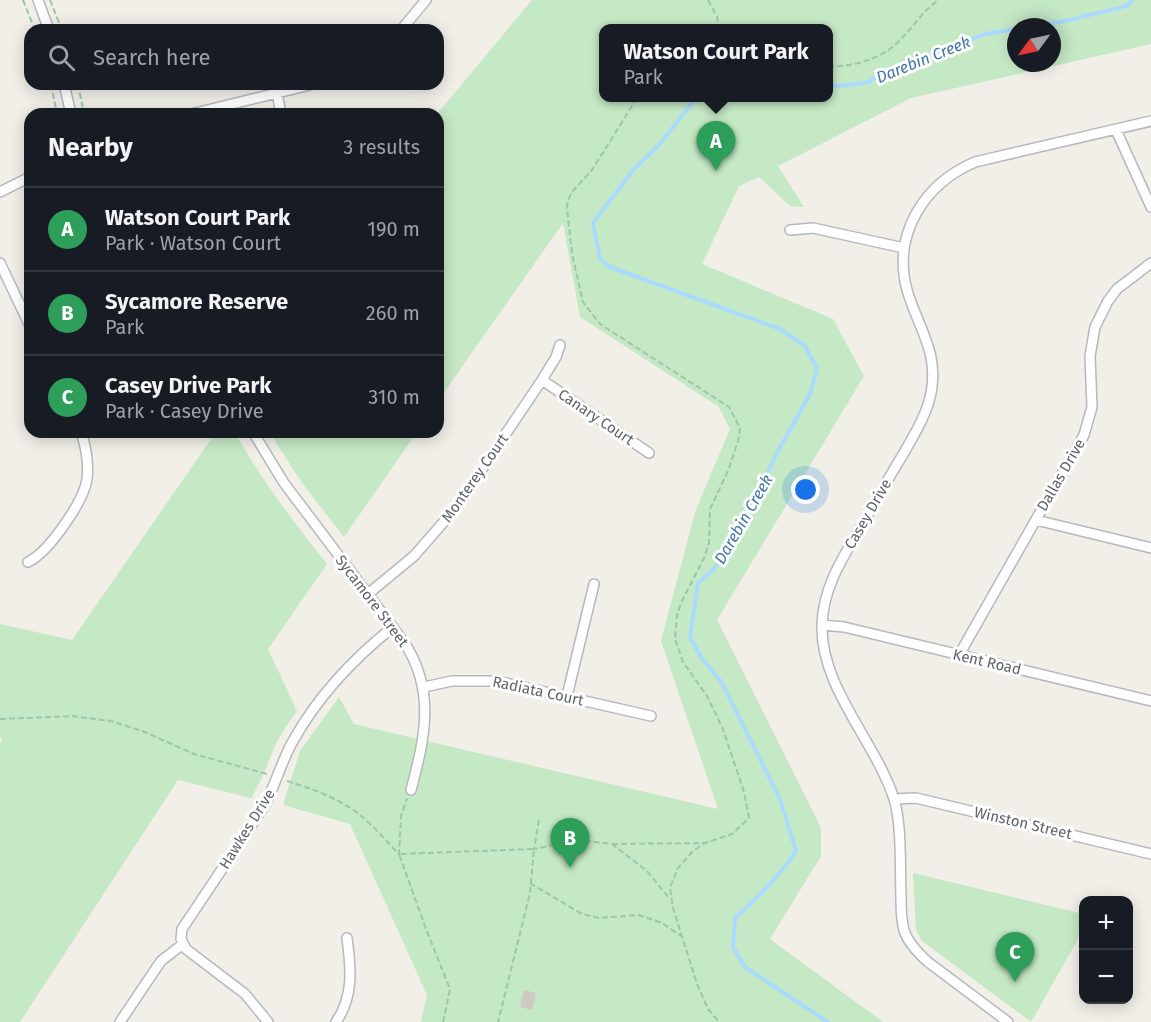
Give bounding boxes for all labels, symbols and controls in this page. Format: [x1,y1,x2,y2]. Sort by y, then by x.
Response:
north arrow [1007,18,1061,72]
search box [24,24,444,90]
popup [599,24,833,102]
water label: Darebin Creek [873,32,973,87]
text: Watson Court Park [623,38,809,65]
icon: search [45,41,78,74]
text: Search here [93,44,211,71]
text: Park [623,65,663,89]
pin: A [696,122,736,171]
text: Nearby [48,132,133,163]
text: 3 results [343,135,420,159]
text: Watson Court Park [105,204,290,231]
text: A [62,217,73,241]
text: 190 m [367,217,420,241]
text: Park · Watson Court [105,231,281,255]
text: Sycamore Reserve [105,288,288,315]
text: B [61,301,74,325]
text: 260 m [366,301,420,325]
text: Park [105,315,144,339]
text: Casey Drive Park [105,372,271,399]
text: C [62,385,73,409]
text: 310 m [368,385,420,409]
street label: Canary Court [555,385,638,449]
text: Park · Casey Drive [105,399,264,423]
street label: Monterey Court [438,430,513,526]
street label: Dallas Drive [1033,436,1089,514]
water label: Darebin Creek [710,471,777,567]
your location [791,475,820,504]
street label: Casey Drive [841,476,895,552]
street label: Sycamore Street [332,552,413,651]
street label: Kent Road [951,645,1023,679]
street label: Radiata Court [491,673,586,710]
street label: Hawkes Drive [215,786,279,872]
street label: Winston Street [972,803,1074,843]
pin: B [550,818,590,868]
map controls [1079,896,1133,1004]
button: + [1079,896,1133,950]
pin: C [996,932,1034,982]
button: − [1079,950,1133,1004]

